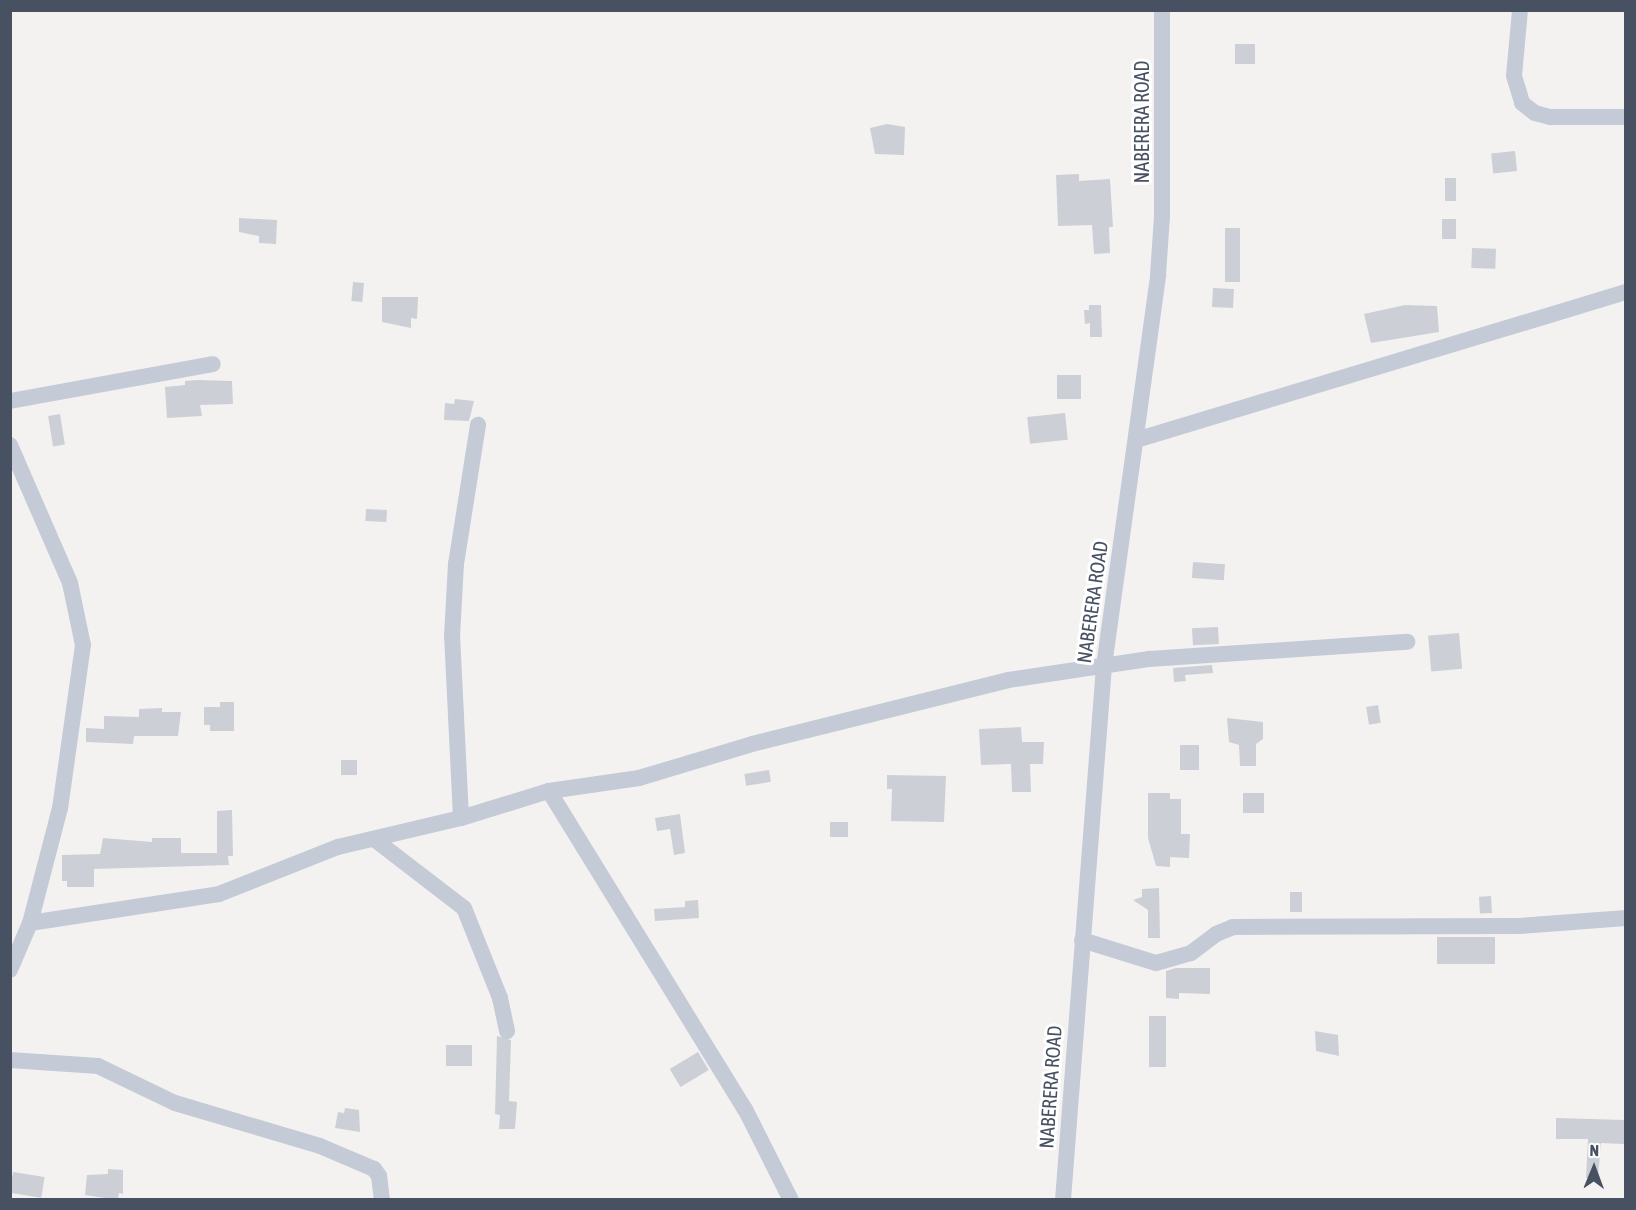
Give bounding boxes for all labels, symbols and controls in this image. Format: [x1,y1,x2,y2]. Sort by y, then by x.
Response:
street label: NABERERA ROAD [1129,60,1153,184]
street label: NABERERA ROAD [1072,539,1112,665]
street label: NABERERA ROAD [1034,1025,1066,1149]
north arrow [1564,1138,1624,1198]
text: N [1589,1141,1599,1159]

